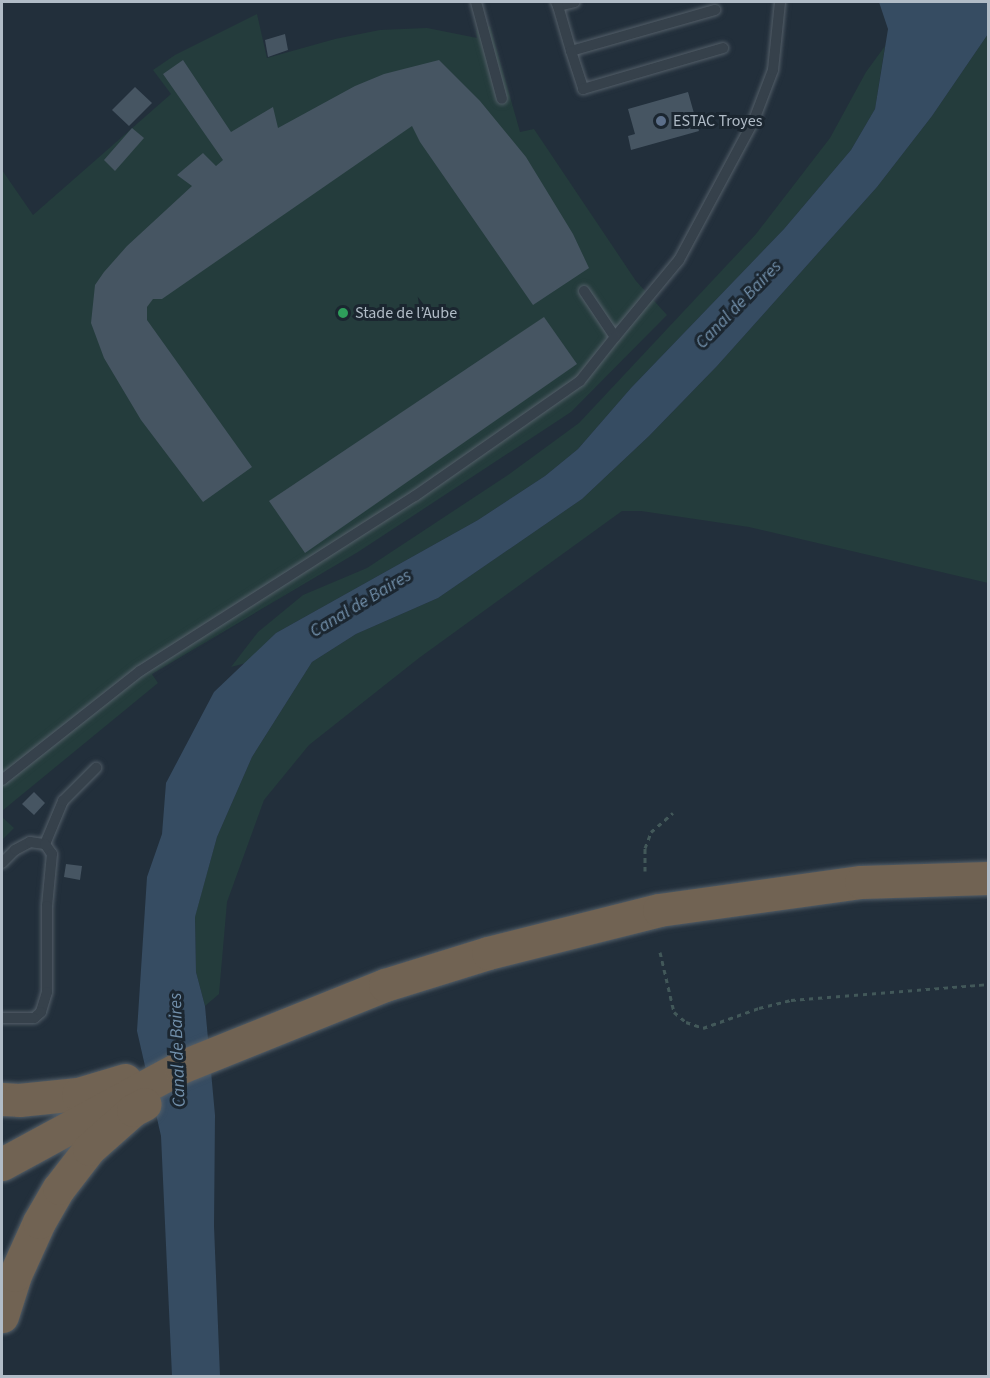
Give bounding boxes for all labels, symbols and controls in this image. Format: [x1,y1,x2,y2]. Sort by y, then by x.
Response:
place label: ESTAC Troyes [673,111,762,131]
marker: ESTAC Troyes [654,114,668,128]
water label: Canal de Baires [691,256,787,354]
place label: Stade de l’Aube [355,303,457,323]
marker: Stade de l’Aube [336,306,350,320]
water label: Canal de Baires [306,565,416,643]
water label: Canal de Baires [165,992,191,1108]

